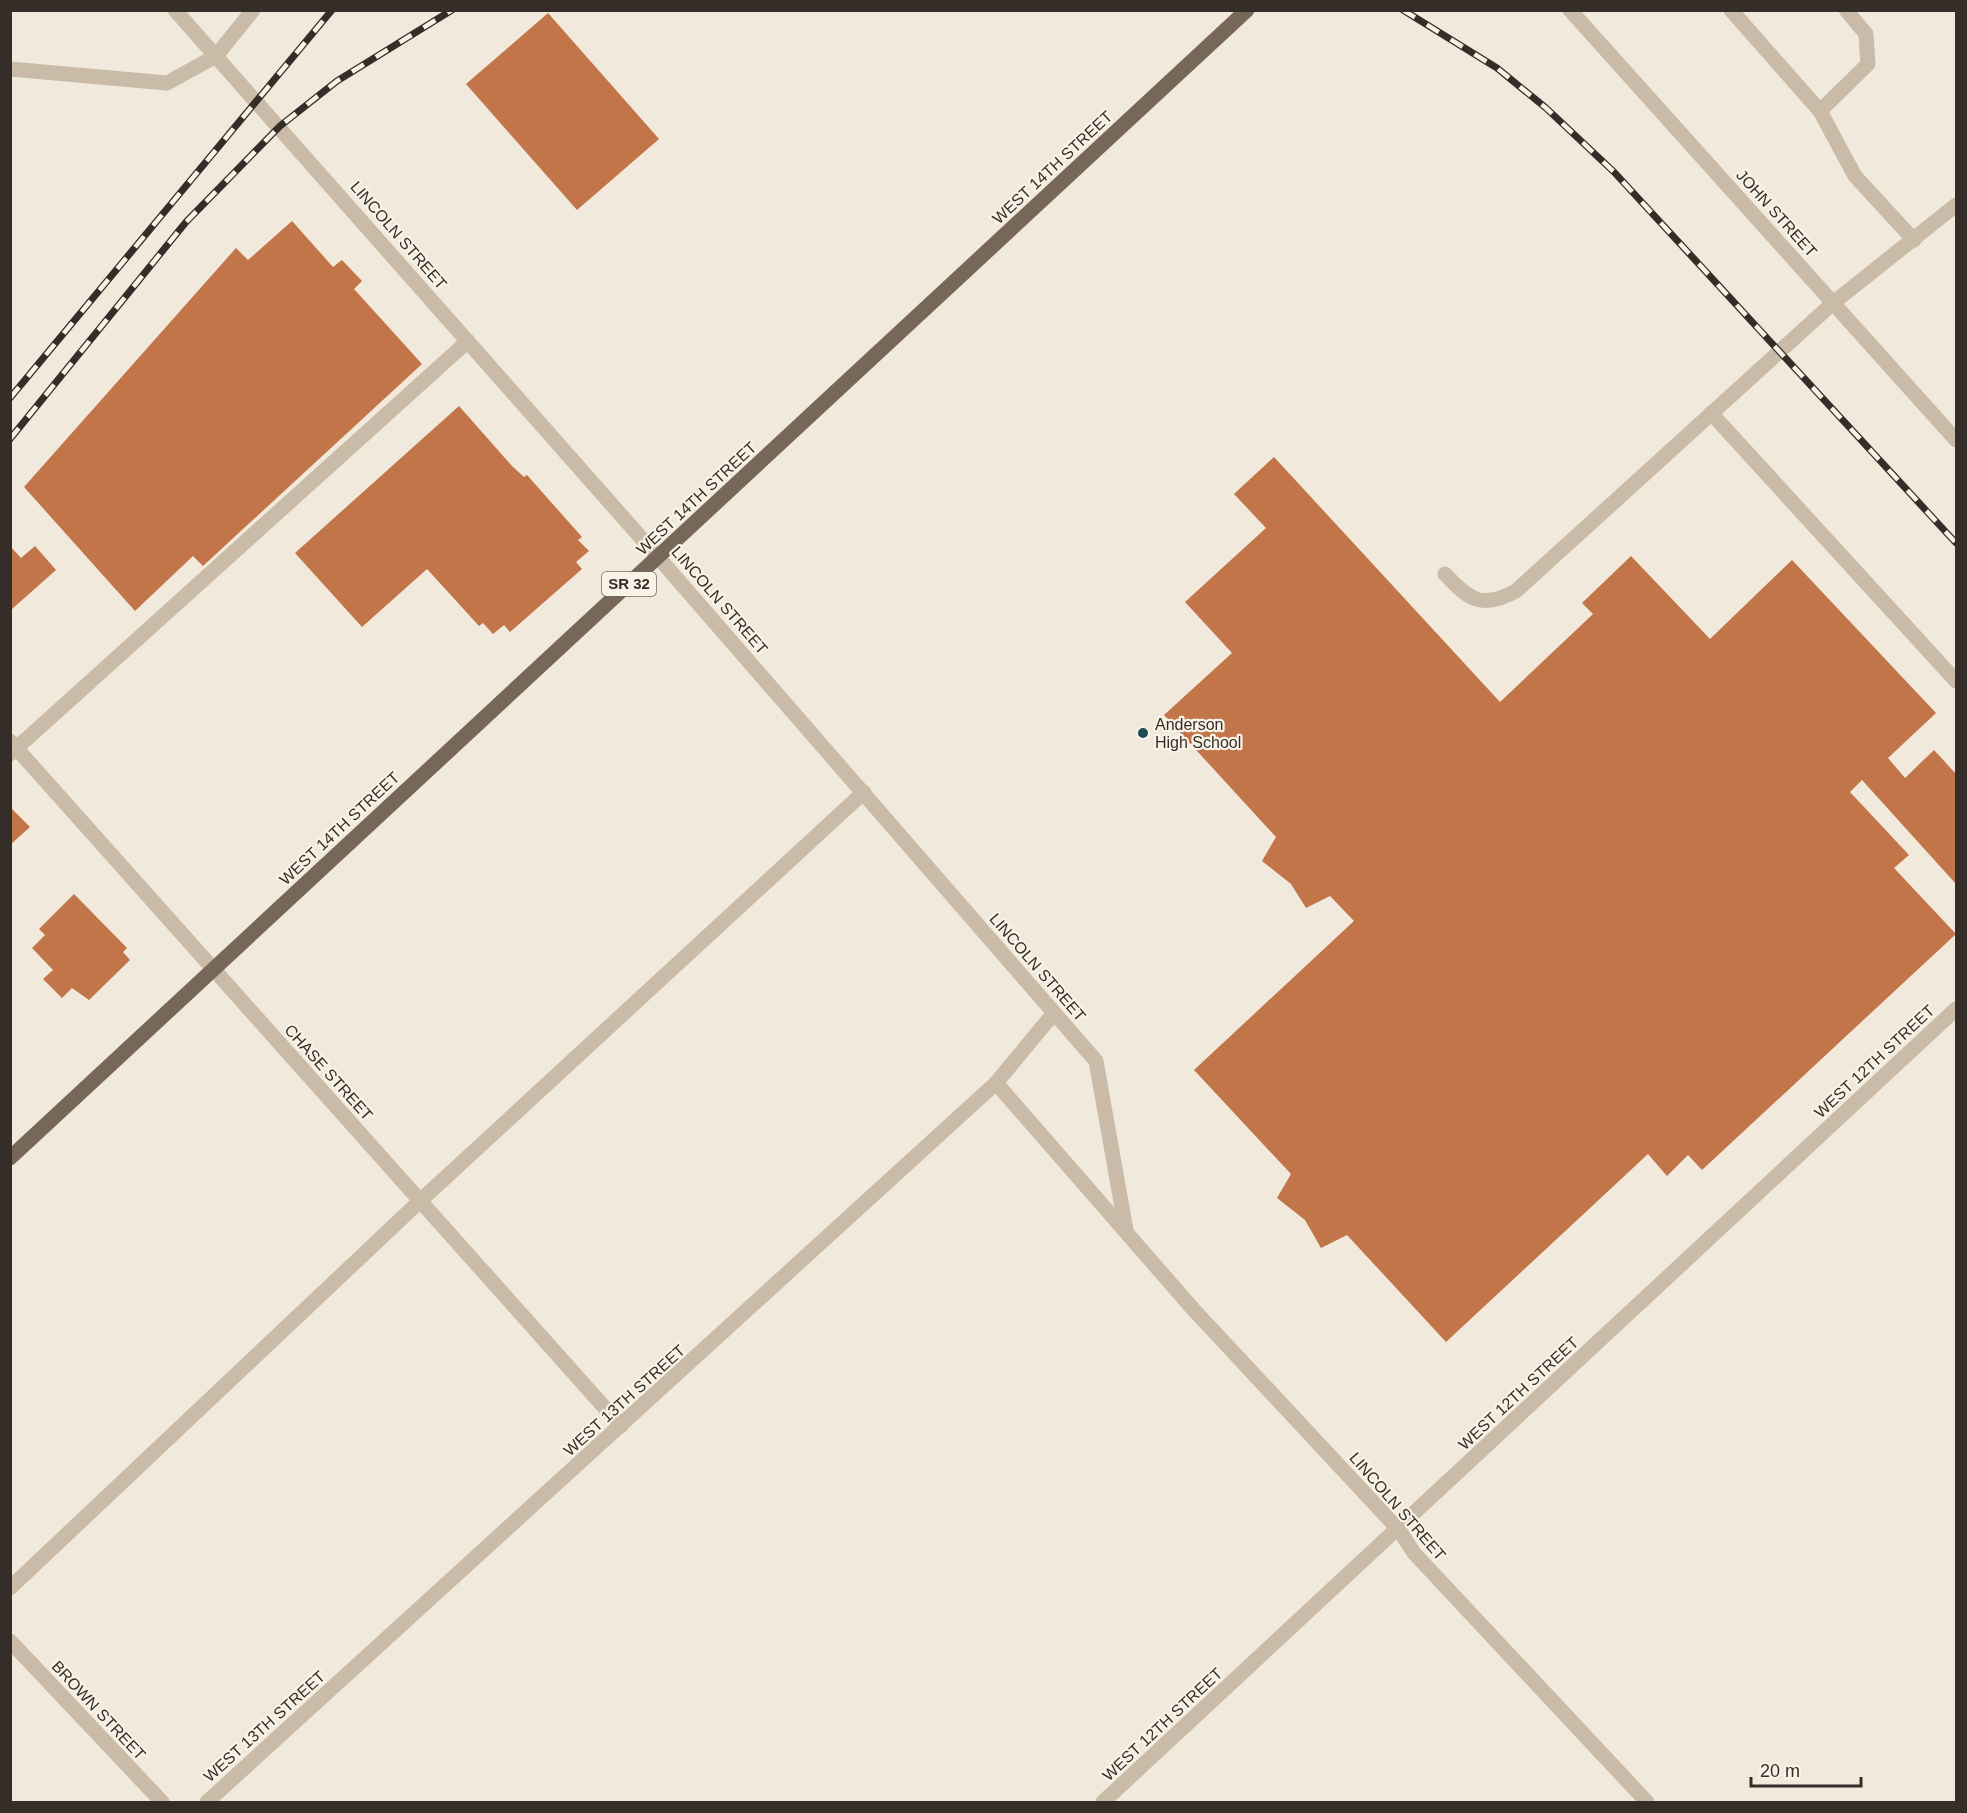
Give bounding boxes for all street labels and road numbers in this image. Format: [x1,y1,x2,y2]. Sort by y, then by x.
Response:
street label: WEST 14TH STREET [989,107,1116,227]
street label: JOHN STREET [1733,166,1820,260]
street label: LINCOLN STREET [347,178,450,293]
street label: WEST 14TH STREET [633,438,760,558]
street label: LINCOLN STREET [668,543,771,658]
road number: SR 32 [602,572,656,596]
street label: WEST 14TH STREET [276,768,403,888]
street label: LINCOLN STREET [986,910,1089,1025]
street label: WEST 12TH STREET [1811,1001,1938,1121]
street label: CHASE STREET [281,1021,376,1124]
street label: WEST 12TH STREET [1455,1333,1582,1453]
street label: WEST 13TH STREET [560,1341,689,1459]
street label: LINCOLN STREET [1346,1449,1449,1564]
street label: BROWN STREET [48,1657,149,1763]
street label: WEST 12TH STREET [1099,1664,1226,1784]
street label: WEST 13TH STREET [200,1667,329,1785]

